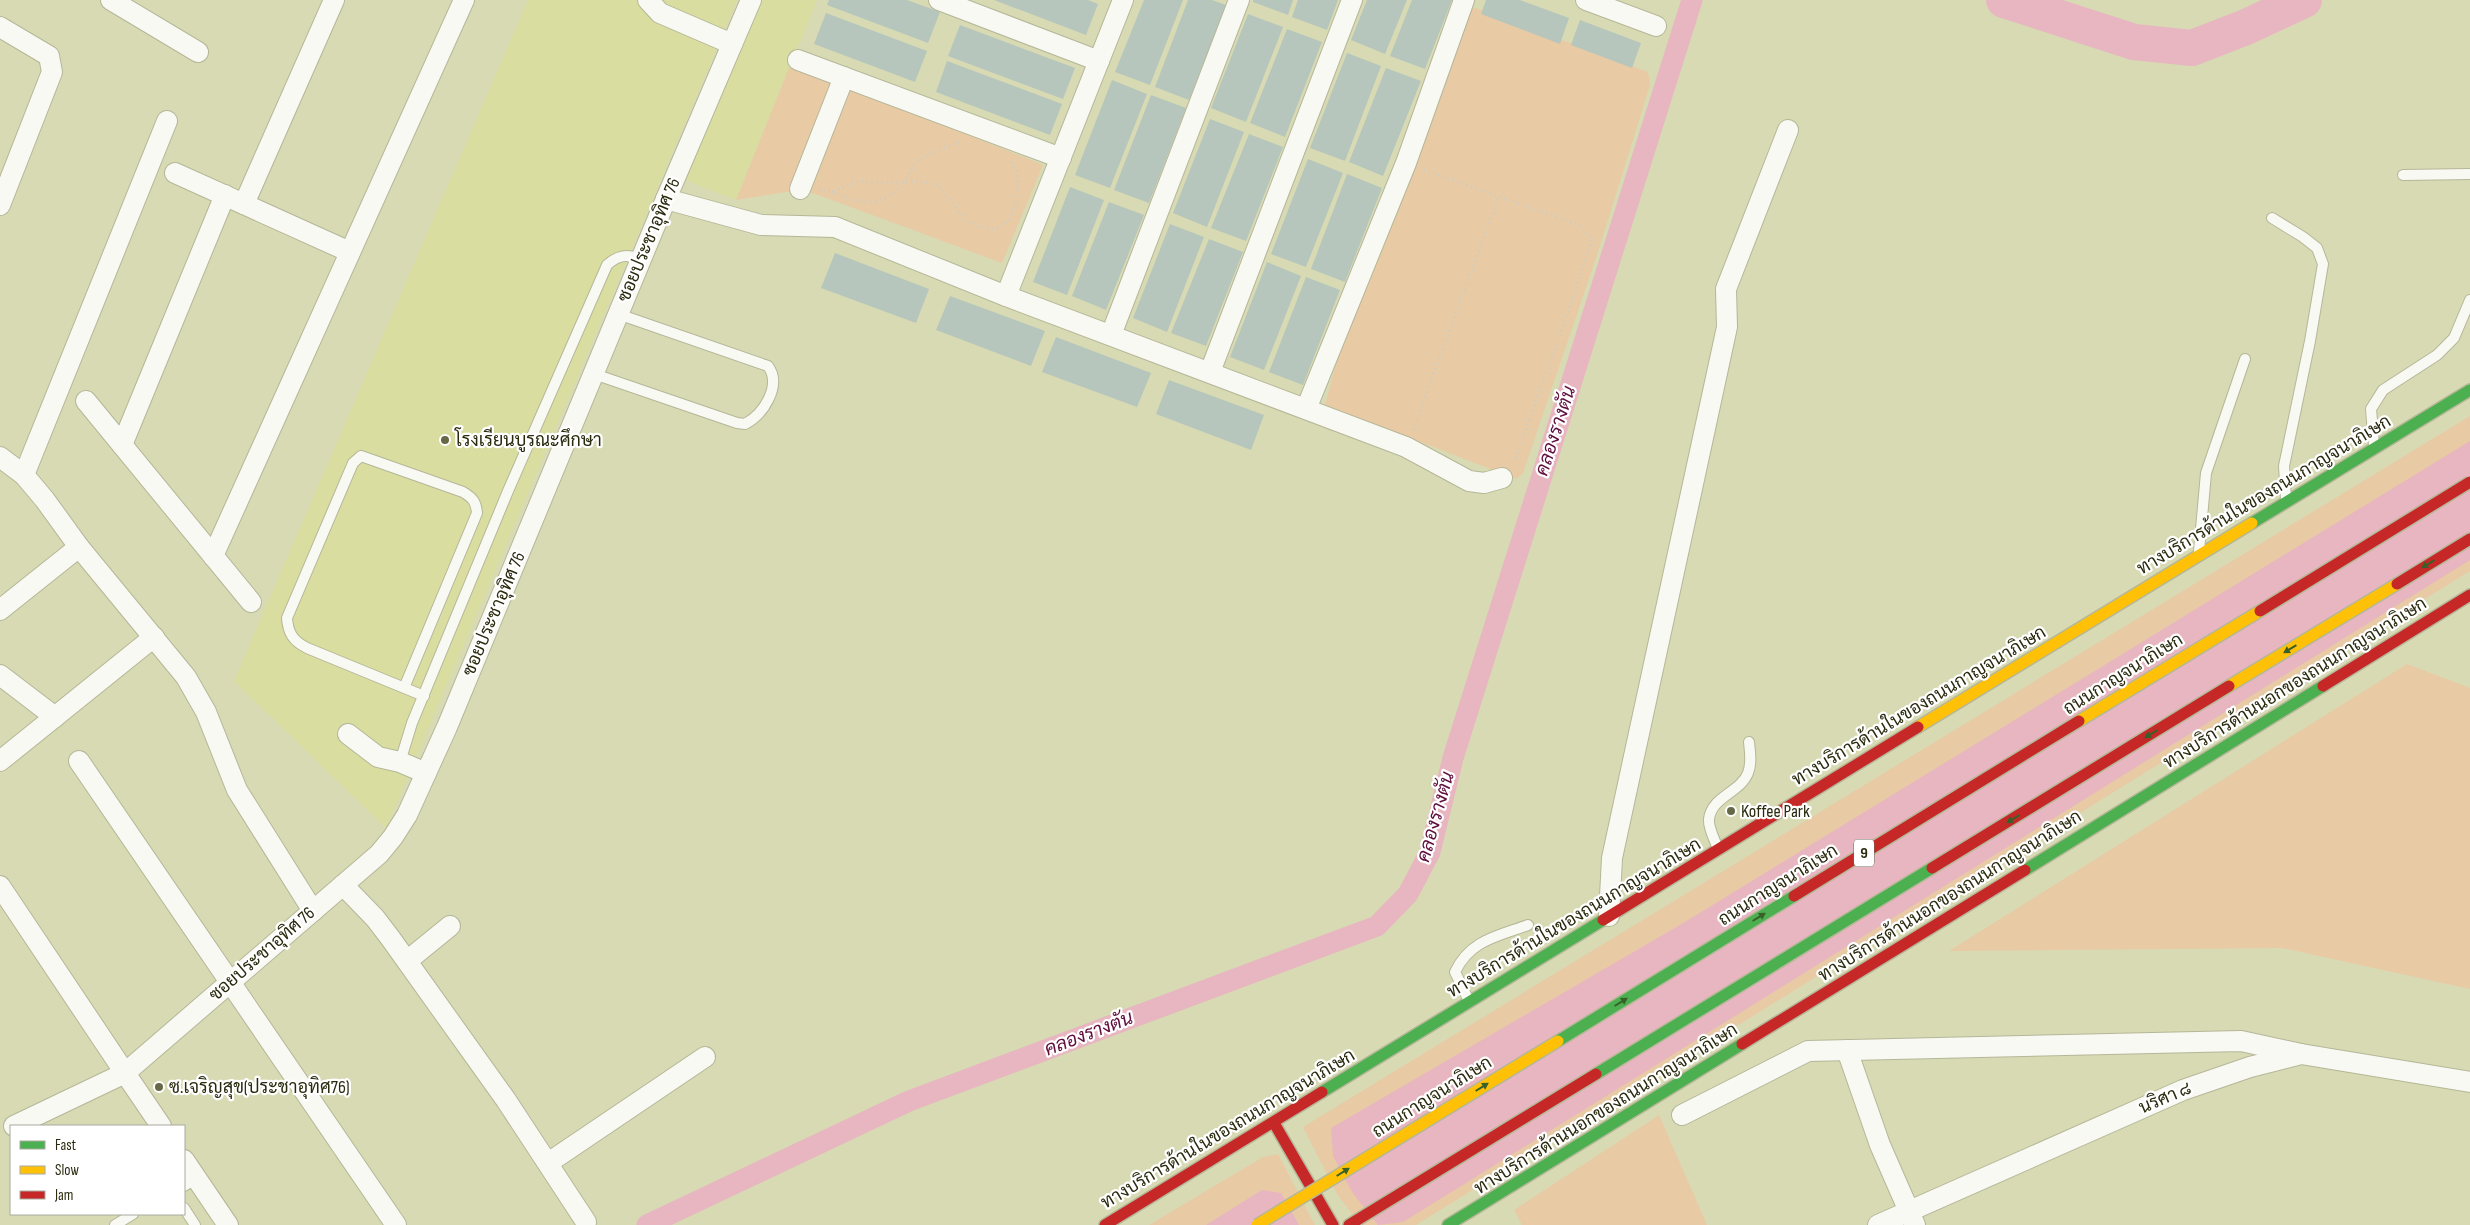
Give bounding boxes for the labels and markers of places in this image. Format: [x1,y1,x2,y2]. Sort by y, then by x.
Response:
place label: โรงเรียนบูรณะศึกษา [454,427,602,453]
marker: โรงเรียนบูรณะศึกษา [439,434,451,446]
place label: Koffee Park [1741,801,1810,822]
marker: Koffee Park [1725,805,1737,817]
place label: ซ.เจริญสุข(ประชาอุทิศ76) [169,1076,350,1099]
marker: ซ.เจริญสุข(ประชาอุทิศ76) [153,1081,165,1093]

